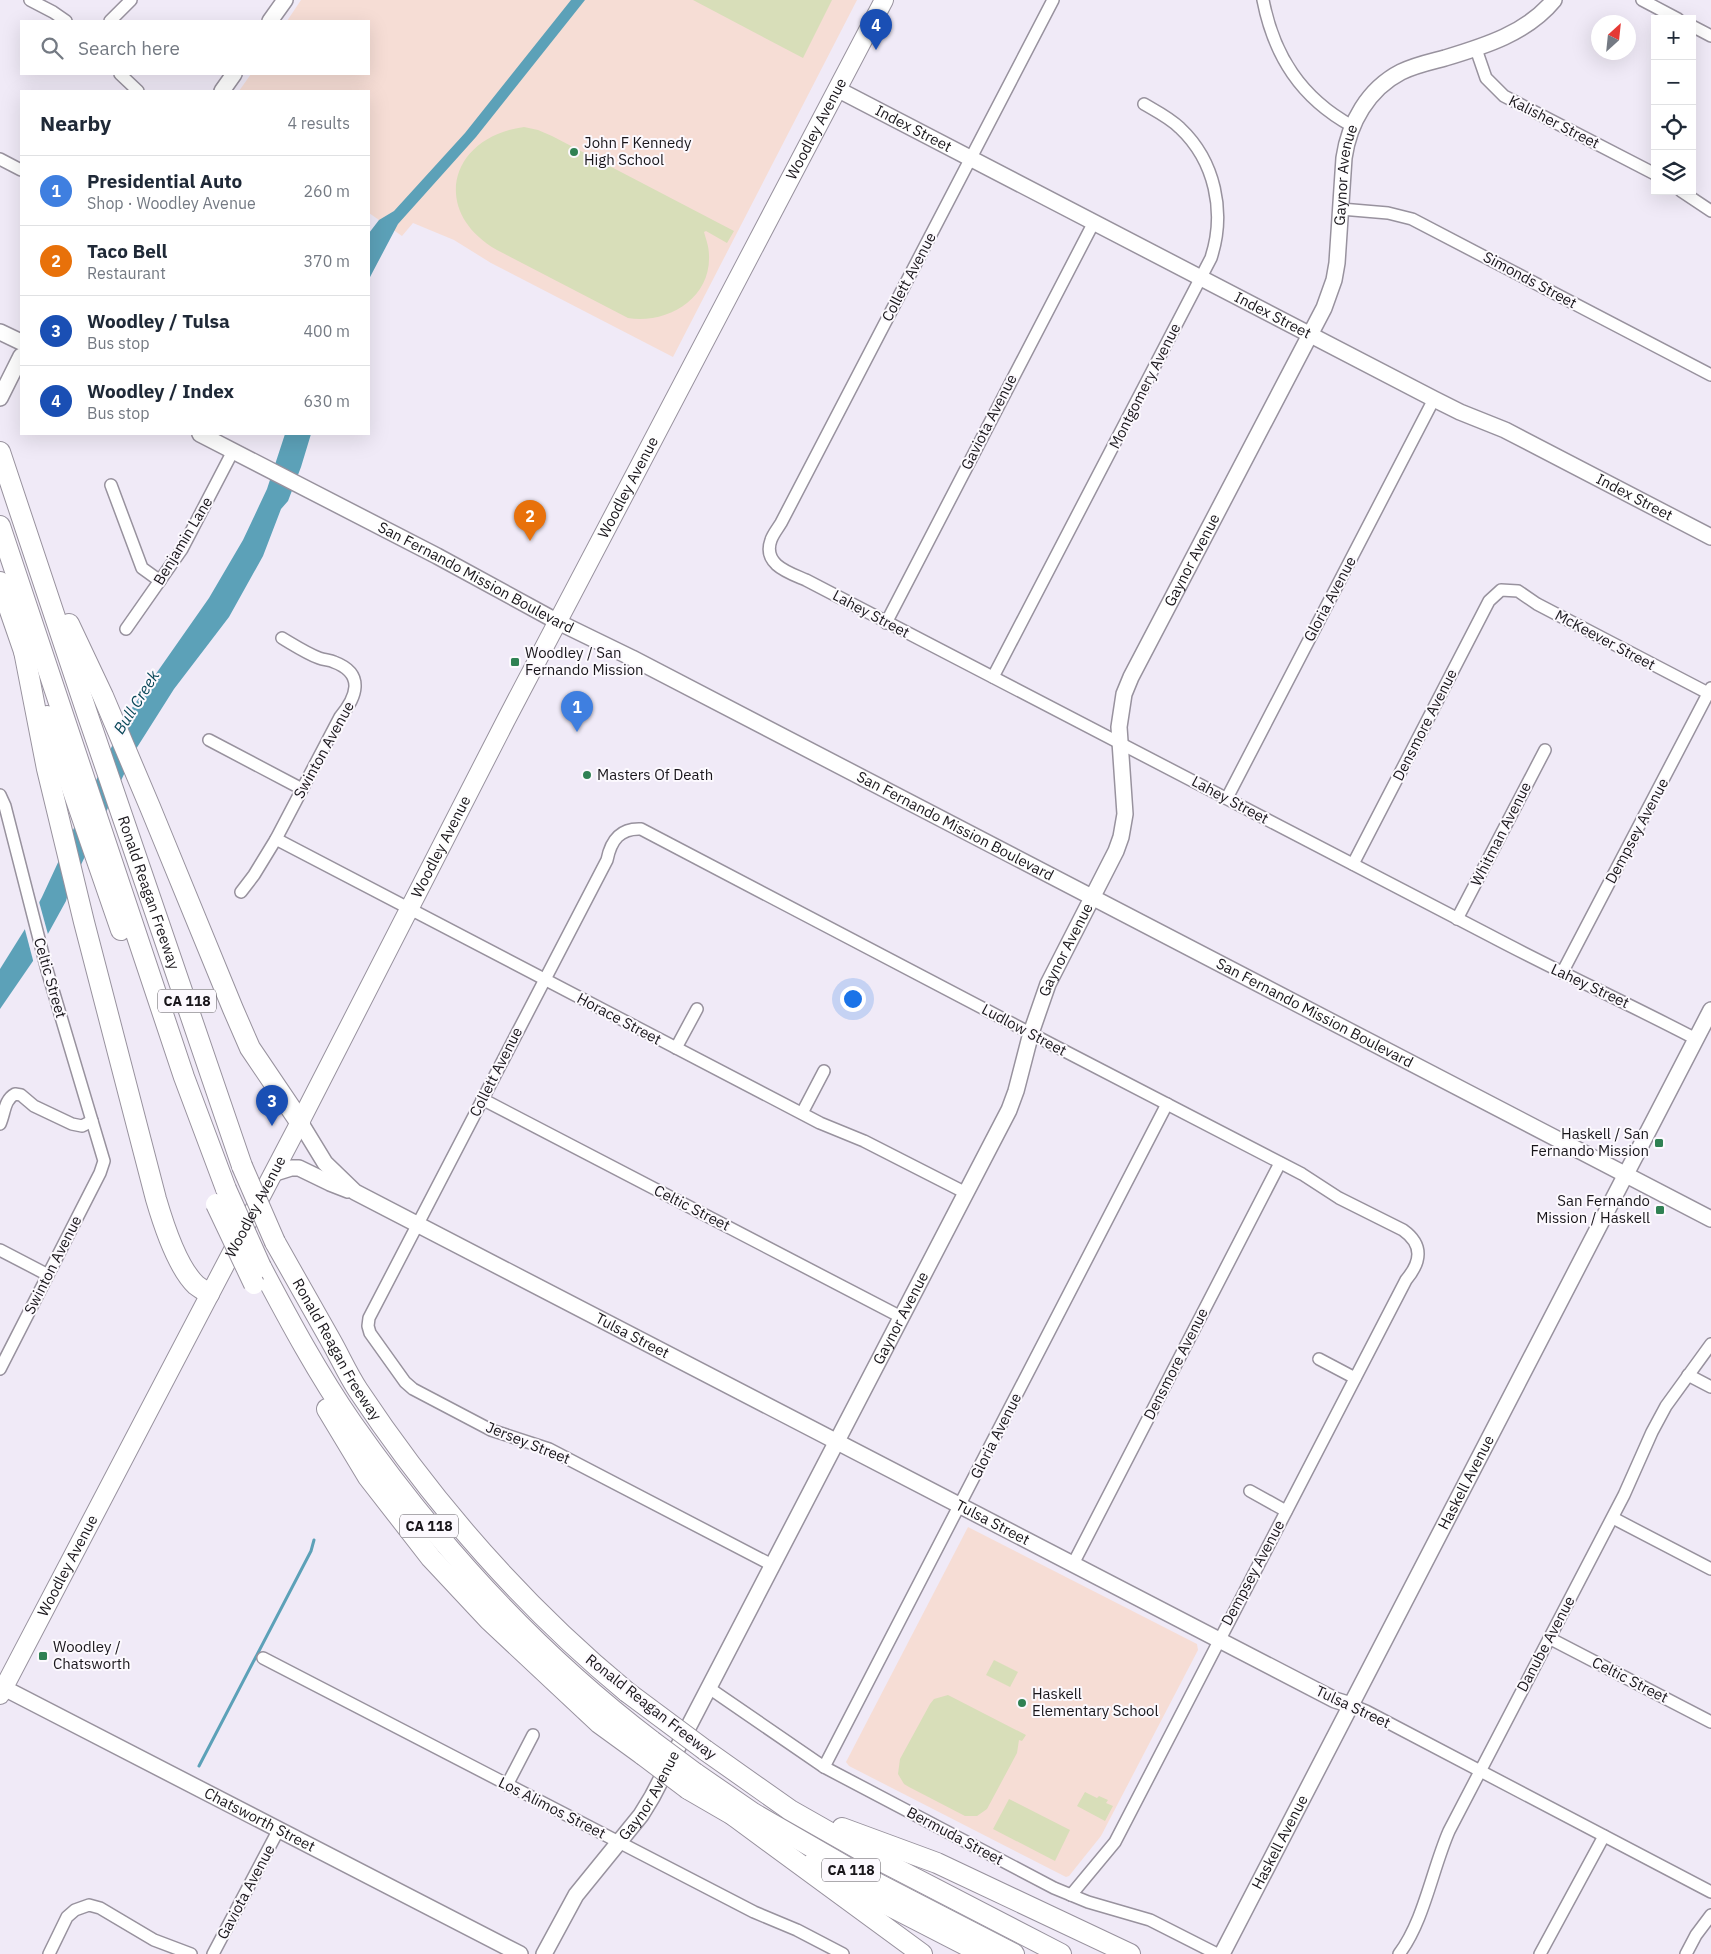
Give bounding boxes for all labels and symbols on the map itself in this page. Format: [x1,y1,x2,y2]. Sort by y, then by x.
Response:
pin: 4 [860,9,892,50]
north arrow [1591,15,1636,60]
street label: Woodley Avenue [781,75,850,183]
street label: Kalisher Street [1506,91,1603,153]
street label: Index Street [872,100,955,156]
street label: Gaynor Avenue [1330,121,1361,226]
place label: John F Kennedy High School [584,133,692,169]
marker: John F Kennedy High School [568,146,580,158]
street label: Collett Avenue [877,229,940,325]
street label: Simonds Street [1480,247,1580,312]
street label: Index Street [1231,287,1314,343]
street label: Montgomery Avenue [1105,320,1184,452]
street label: Gaviota Avenue [956,371,1021,473]
street label: Woodley Avenue [593,433,662,541]
street label: Index Street [1593,469,1676,524]
street label: Benjamin Lane [149,493,216,588]
pin: 2 [514,500,546,541]
street label: Gaynor Avenue [1160,510,1224,609]
street label: San Fernando Mission Boulevard [375,517,577,637]
street label: Gloria Avenue [1299,553,1360,645]
street label: Lahey Street [830,585,913,642]
street label: McKeever Street [1552,605,1659,674]
place label: Woodley / San Fernando Mission [525,643,644,679]
marker: Woodley / San Fernando Mission [509,656,521,668]
water label: Bull Creek [109,666,164,737]
street label: Densmore Avenue [1388,666,1461,784]
pin: 1 [561,691,593,732]
street label: Swinton Avenue [289,698,358,802]
place label: Masters Of Death [597,765,713,784]
street label: San Fernando Mission Boulevard [854,767,1057,885]
marker: Masters Of Death [581,769,593,781]
street label: Lahey Street [1189,771,1272,828]
street label: Dempsey Avenue [1601,775,1672,887]
street label: Whitman Avenue [1466,779,1535,889]
street label: Woodley Avenue [407,792,475,901]
street label: Ronald Reagan Freeway [114,813,184,972]
street label: Gaynor Avenue [1034,900,1097,999]
street label: Celtic Street [30,935,71,1020]
street label: San Fernando Mission Boulevard [1213,953,1417,1071]
street label: Lahey Street [1548,959,1632,1012]
your location [840,986,866,1012]
street label: Horace Street [574,988,665,1049]
road number: CA 118 [158,989,216,1012]
street label: Ludlow Street [979,999,1070,1060]
street label: Collett Avenue [465,1024,526,1120]
pin: 3 [256,1085,288,1126]
place label: Haskell / San Fernando Mission [1530,1124,1649,1160]
marker: Haskell / San Fernando Mission [1653,1137,1665,1149]
street label: Woodley Avenue [221,1153,290,1261]
street label: Celtic Street [651,1180,733,1235]
place label: San Fernando Mission / Haskell [1536,1191,1650,1227]
marker: San Fernando Mission / Haskell [1654,1204,1666,1216]
street label: Swinton Avenue [20,1212,86,1317]
street label: Gaynor Avenue [868,1268,932,1368]
street label: Ronald Reagan Freeway [289,1275,386,1424]
street label: Densmore Avenue [1139,1305,1212,1423]
street label: Tulsa Street [592,1308,673,1362]
street label: Gloria Avenue [966,1390,1025,1482]
street label: Jersey Street [483,1417,573,1468]
street label: Haskell Avenue [1434,1432,1498,1533]
street label: Tulsa Street [953,1495,1033,1549]
street label: Woodley Avenue [33,1511,102,1619]
road number: CA 118 [400,1514,458,1538]
street label: Dempsey Avenue [1217,1517,1288,1629]
street label: Danube Avenue [1512,1593,1579,1695]
place label: Woodley / Chatsworth [53,1637,130,1673]
marker: Woodley / Chatsworth [37,1650,49,1662]
street label: Ronald Reagan Freeway [582,1650,721,1764]
street label: Celtic Street [1589,1652,1671,1707]
street label: Tulsa Street [1313,1681,1394,1732]
place label: Haskell Elementary School [1032,1684,1159,1720]
marker: Haskell Elementary School [1016,1697,1028,1709]
street label: Gaynor Avenue [614,1747,683,1844]
street label: Los Alimos Street [496,1772,609,1843]
street label: Chatsworth Street [201,1783,318,1856]
street label: Haskell Avenue [1247,1791,1312,1892]
street label: Bermuda Street [904,1802,1007,1869]
street label: Gaviota Avenue [213,1841,279,1942]
road number: CA 118 [822,1858,880,1882]

